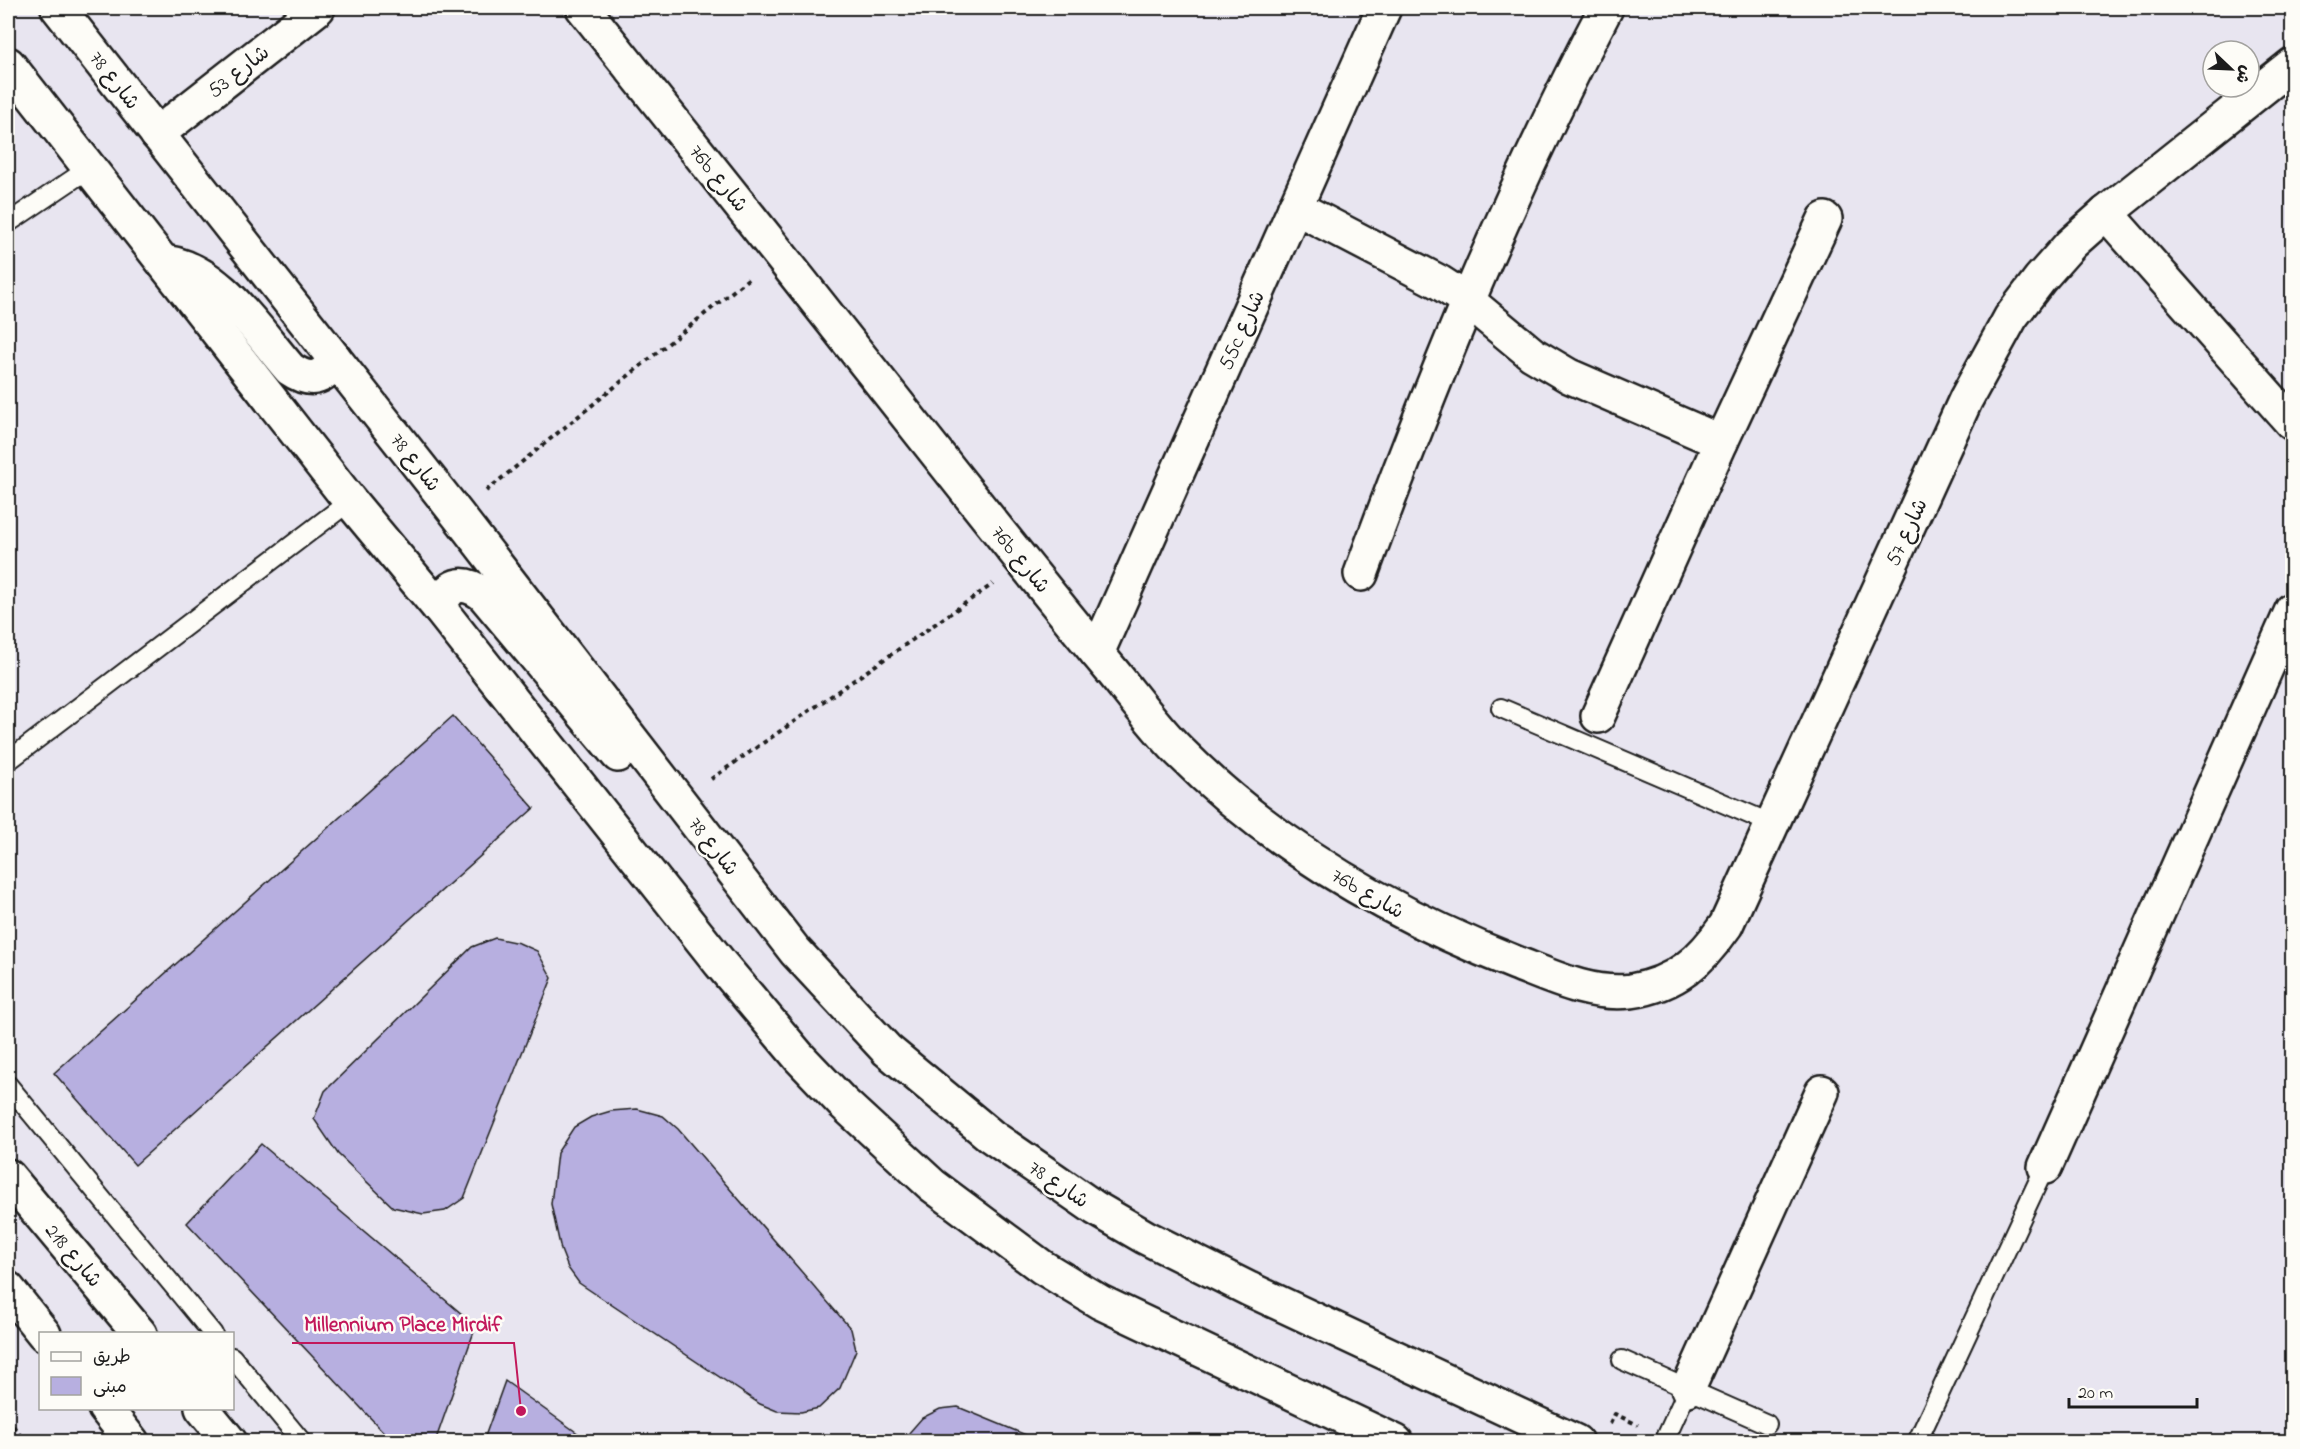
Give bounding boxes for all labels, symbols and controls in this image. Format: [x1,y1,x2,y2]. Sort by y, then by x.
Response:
street label: شارع 53 [202,39,277,106]
north arrow [2201,39,2261,99]
street label: شارع 78 [81,46,146,117]
text: ش [2228,61,2257,87]
street label: 76b شارع [681,139,754,220]
street label: 55c شارع [1212,286,1274,375]
street label: شارع 78 [382,428,447,499]
street label: شارع 57 [1879,494,1936,572]
street label: 76b شارع [983,520,1056,601]
street label: شارع 78 [680,812,745,883]
street label: 76b شارع [1325,862,1409,928]
street label: شارع 78 [1022,1154,1094,1217]
street label: شارع 218 [37,1218,108,1295]
callout: Millennium Place Mirdif [292,1303,514,1343]
text: Millennium Place Mirdif [304,1310,503,1342]
legend [39,1332,234,1410]
text: طريق [93,1345,131,1371]
scale bar [2069,1371,2196,1409]
text: مبنى [93,1375,127,1401]
text: 20 m [2078,1381,2113,1407]

